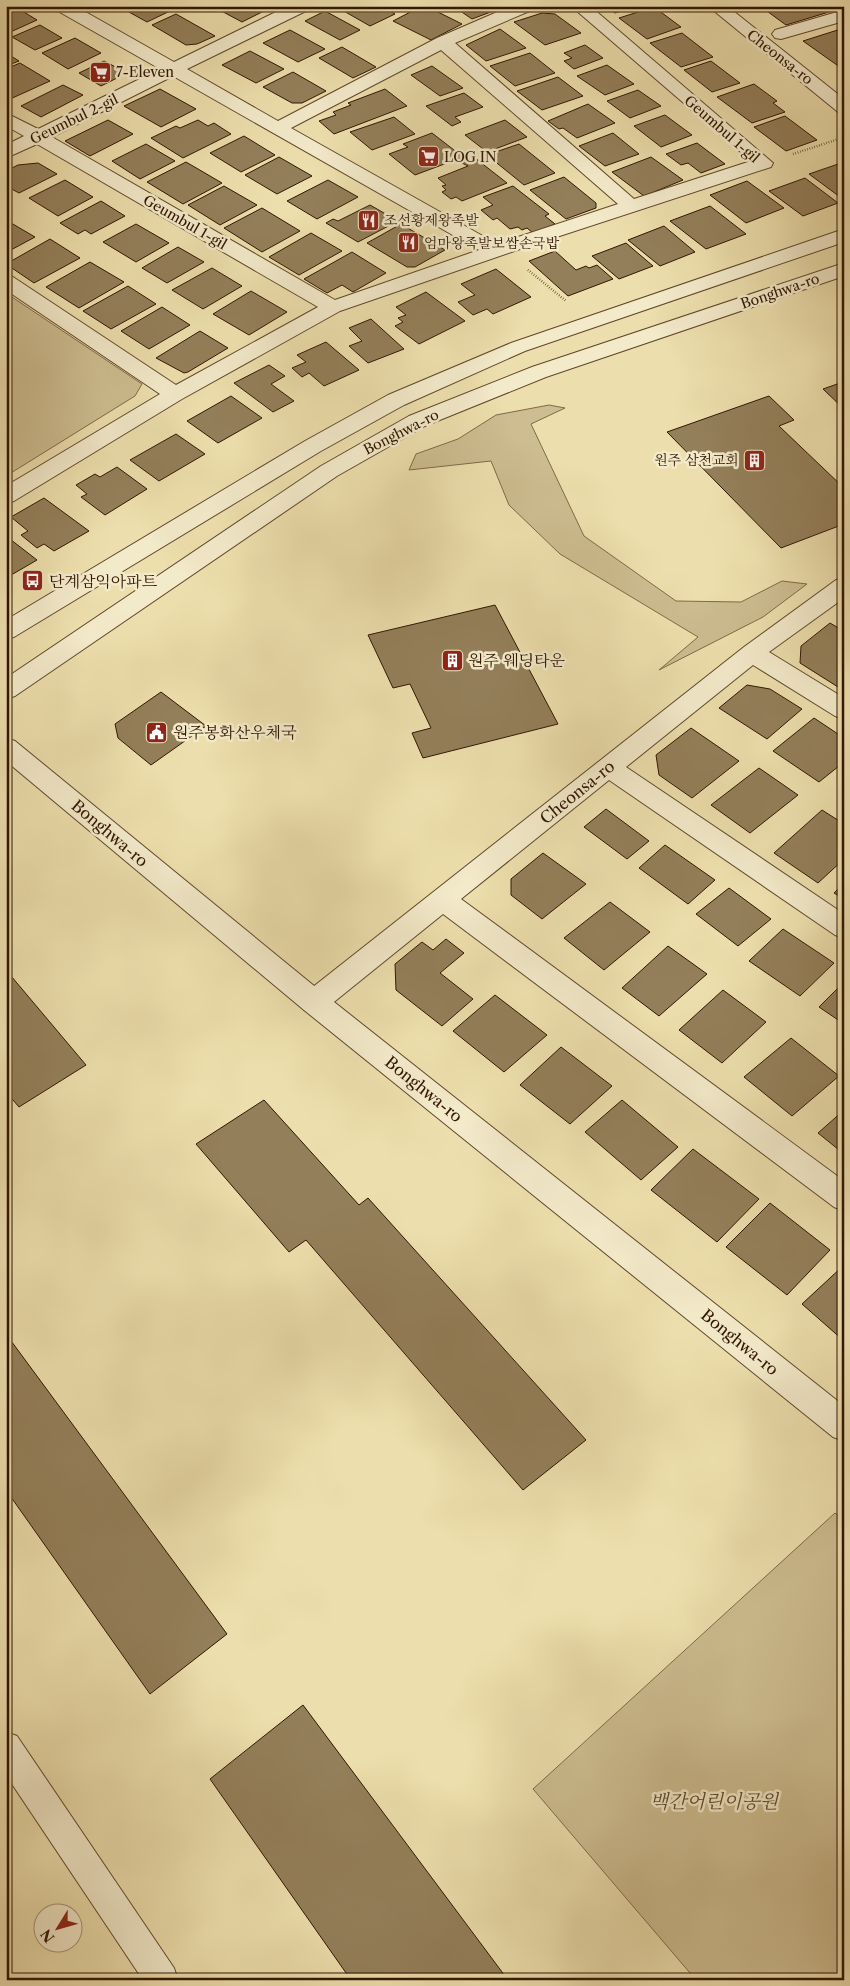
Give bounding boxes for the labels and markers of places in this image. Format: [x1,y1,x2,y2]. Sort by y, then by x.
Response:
supermarket icon: 7-Eleven [88,60,112,84]
place label: 7-Eleven [116,63,174,81]
supermarket icon: LOG IN [416,145,440,169]
place label: LOG IN [444,148,497,166]
restaurant icon: 조선황제왕족발 [356,208,380,232]
place label: 조선황제왕족발 [384,211,479,229]
restaurant icon: 엄마왕족발보쌈손국밥 [396,231,420,255]
place label: 엄마왕족발보쌈손국밥 [424,234,560,252]
building icon: 원주 삼천교회 [743,448,767,472]
place label: 원주 삼천교회 [654,451,739,469]
bus stop icon: 단계삼익아파트 [21,569,45,593]
place label: 단계삼익아파트 [49,571,158,591]
building icon: 원주 웨딩타운 [440,648,464,672]
place label: 원주 웨딩타운 [468,650,566,670]
public building icon: 원주봉화산우체국 [145,720,169,744]
place label: 원주봉화산우체국 [173,722,297,742]

